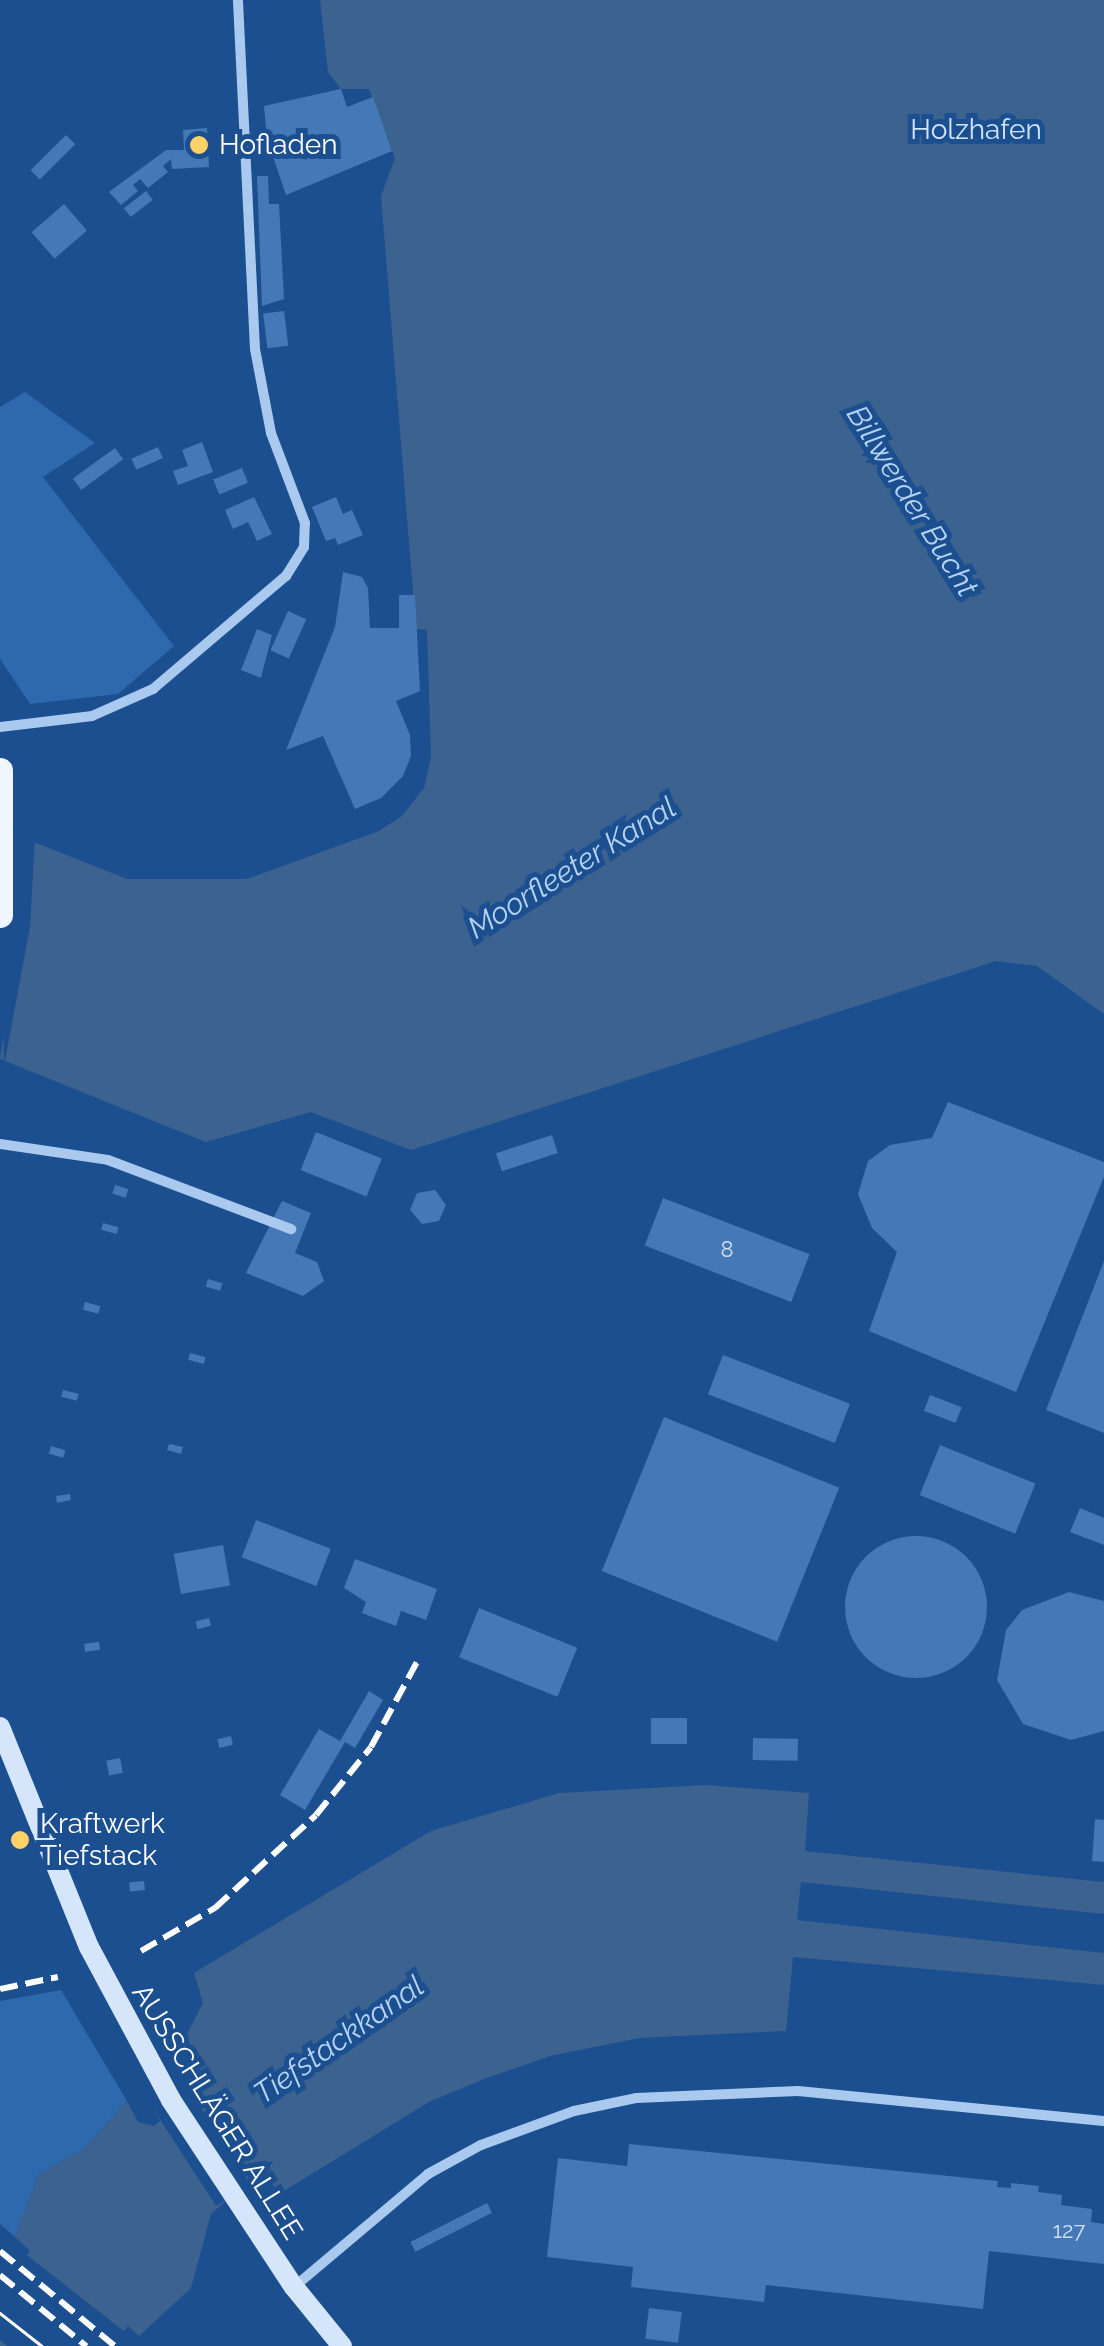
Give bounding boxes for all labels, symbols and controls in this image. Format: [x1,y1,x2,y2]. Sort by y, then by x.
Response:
park label: Holzhafen [910,113,1042,147]
place label: Hofladen [219,128,338,162]
marker: Hofladen [188,134,210,156]
water label: Billwerder Bucht [839,399,985,603]
water label: Moorfleeter Kanal [461,789,683,947]
house number: 8 [720,1237,734,1263]
place label: Kraftwerk Tiefstack [40,1807,165,1873]
marker: Kraftwerk Tiefstack [9,1829,31,1851]
water label: Tiefstackkanal [247,1968,431,2112]
street label: AUSSCHLÄGER ALLEE [124,1978,310,2246]
house number: 127 [1053,2218,1085,2244]

